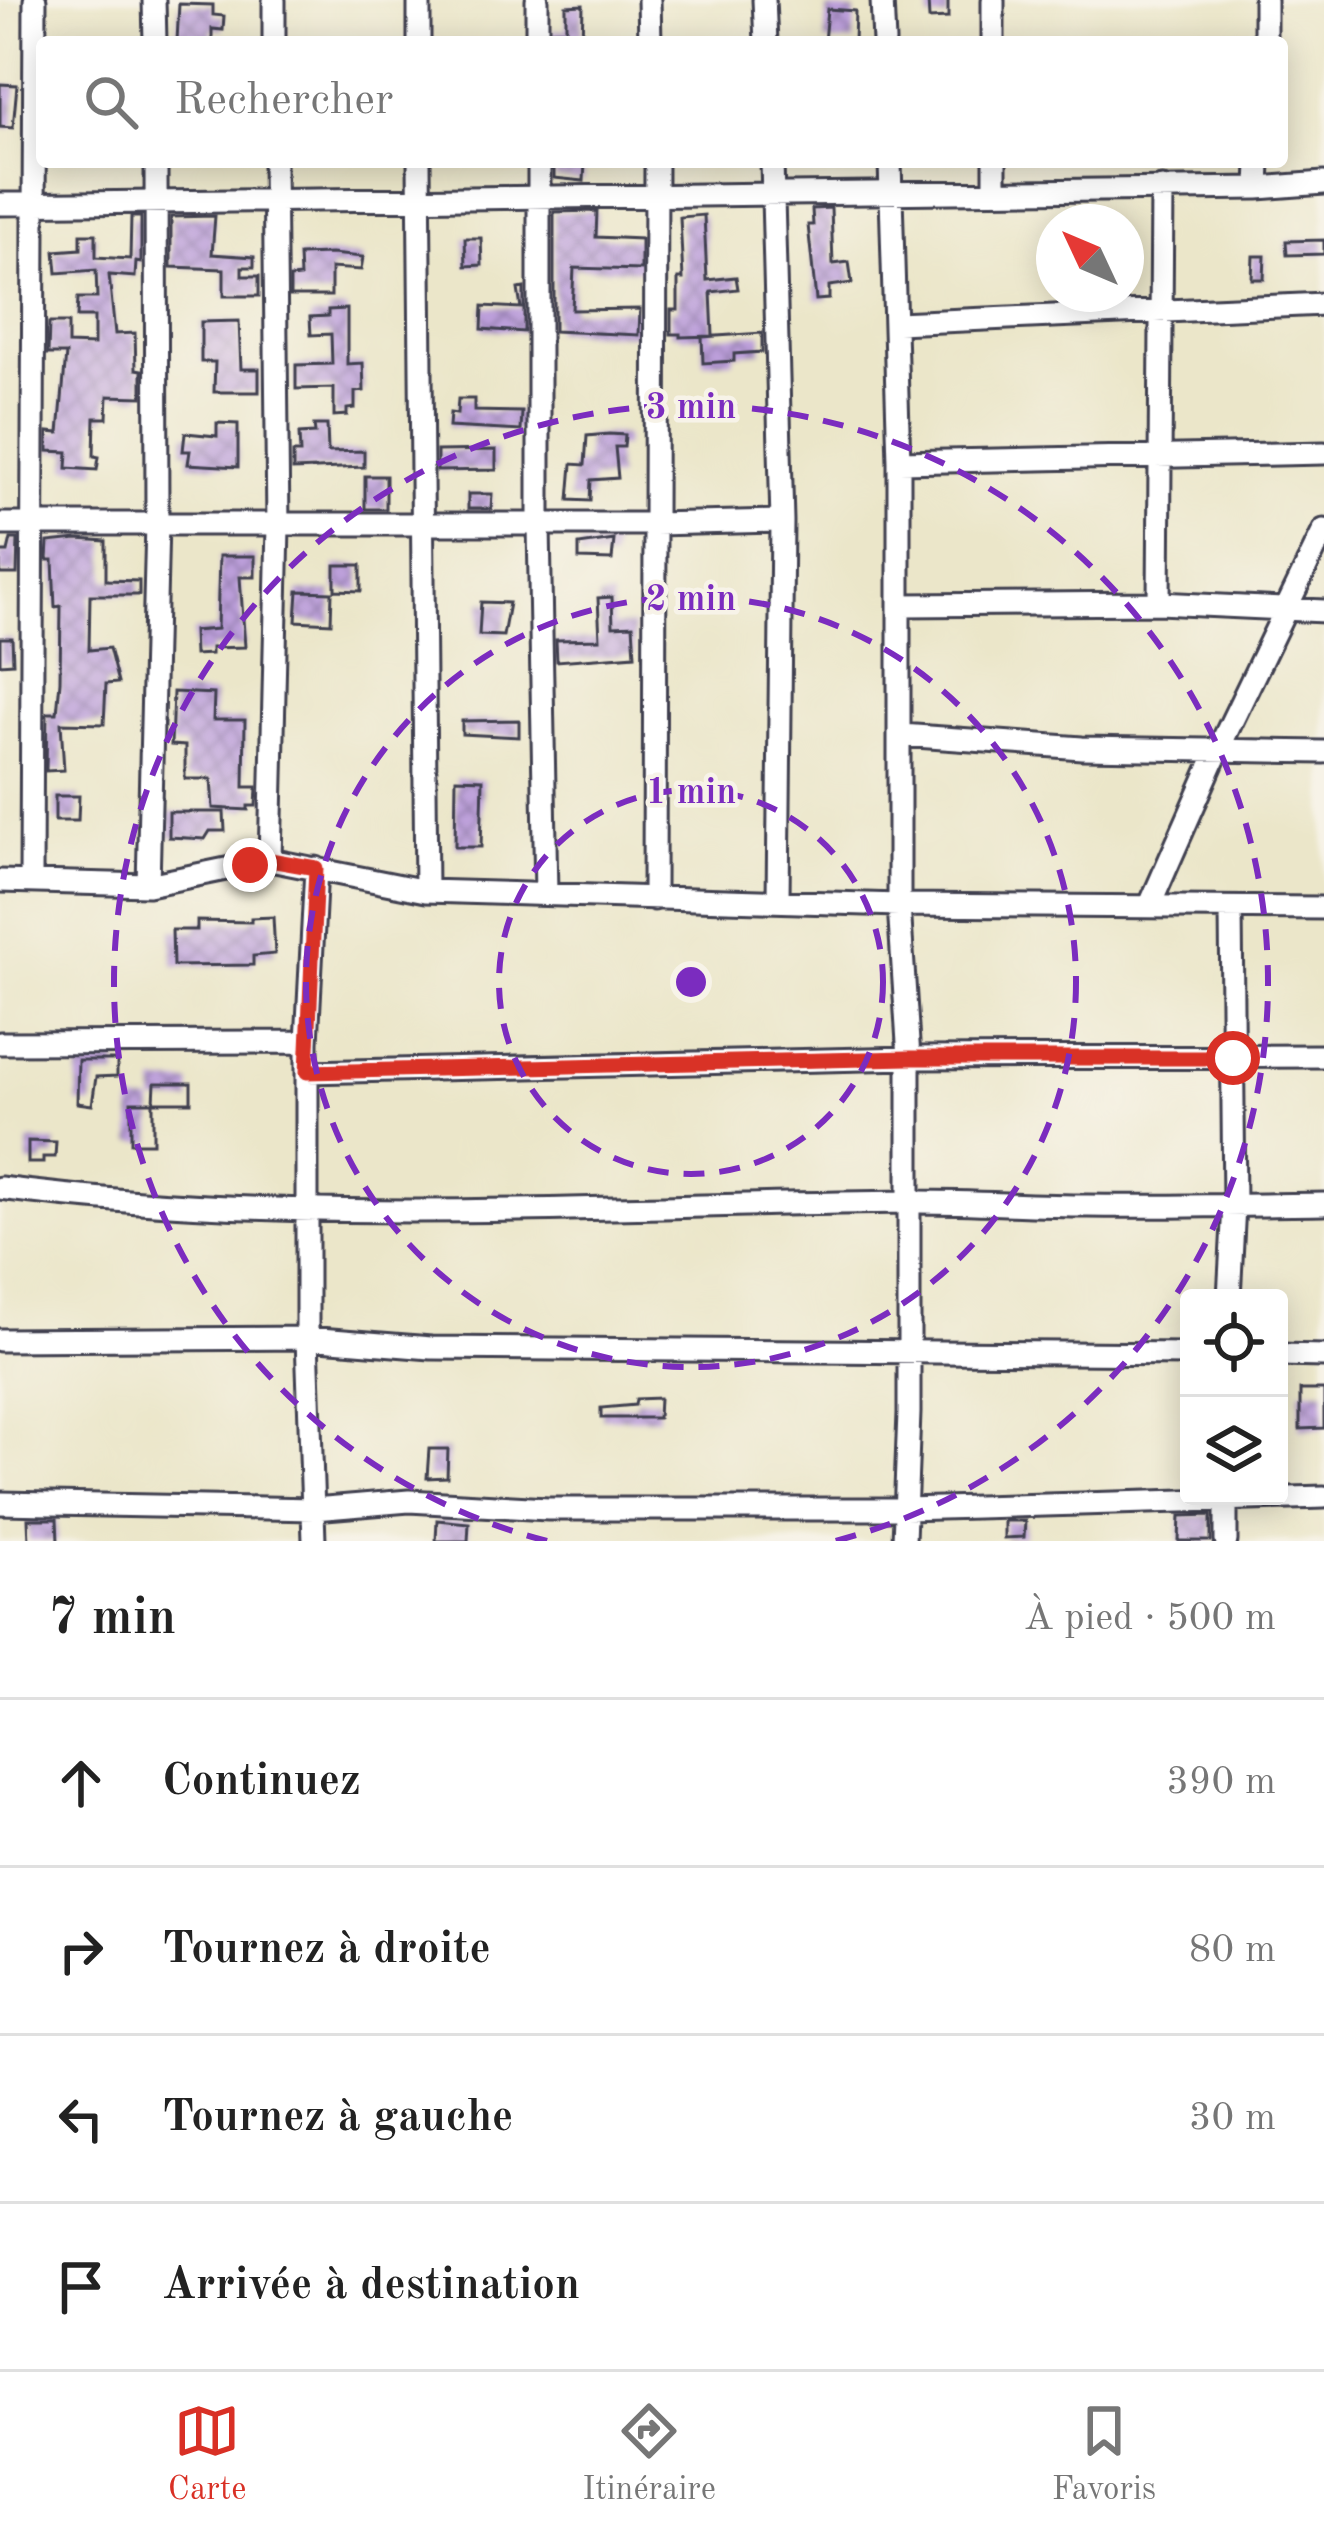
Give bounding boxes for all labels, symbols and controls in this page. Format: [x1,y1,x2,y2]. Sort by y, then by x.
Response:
search box [36,36,1288,168]
icon: search [78,69,144,135]
text: Rechercher [174,79,393,124]
north arrow [1036,204,1144,312]
text: 3 min [646,391,736,427]
text: 2 min [646,583,736,619]
text: 1 min [646,776,736,812]
route end [223,838,277,892]
centre of rings [670,961,712,1003]
route start [1206,1031,1260,1085]
map controls [1180,1289,1288,1505]
button: locate [1180,1289,1288,1397]
button: layers [1180,1397,1288,1505]
text: 7 min [48,1594,176,1645]
text: À pied · 500 m [1024,1599,1276,1638]
icon: ahead [48,1750,114,1816]
text: Continuez [162,1760,361,1805]
text: 390 m [1166,1763,1276,1802]
icon: right [48,1918,114,1984]
text: Tournez à droite [162,1928,491,1973]
text: 80 m [1189,1931,1276,1970]
icon: left [48,2086,114,2152]
text: Tournez à gauche [162,2096,513,2141]
text: 30 m [1189,2099,1276,2138]
icon: arrive [48,2254,114,2320]
text: Arrivée à destination [162,2264,580,2309]
tab: Carte [168,2398,247,2511]
tab: Itinéraire [582,2398,716,2511]
tab: Favoris [1052,2398,1156,2511]

